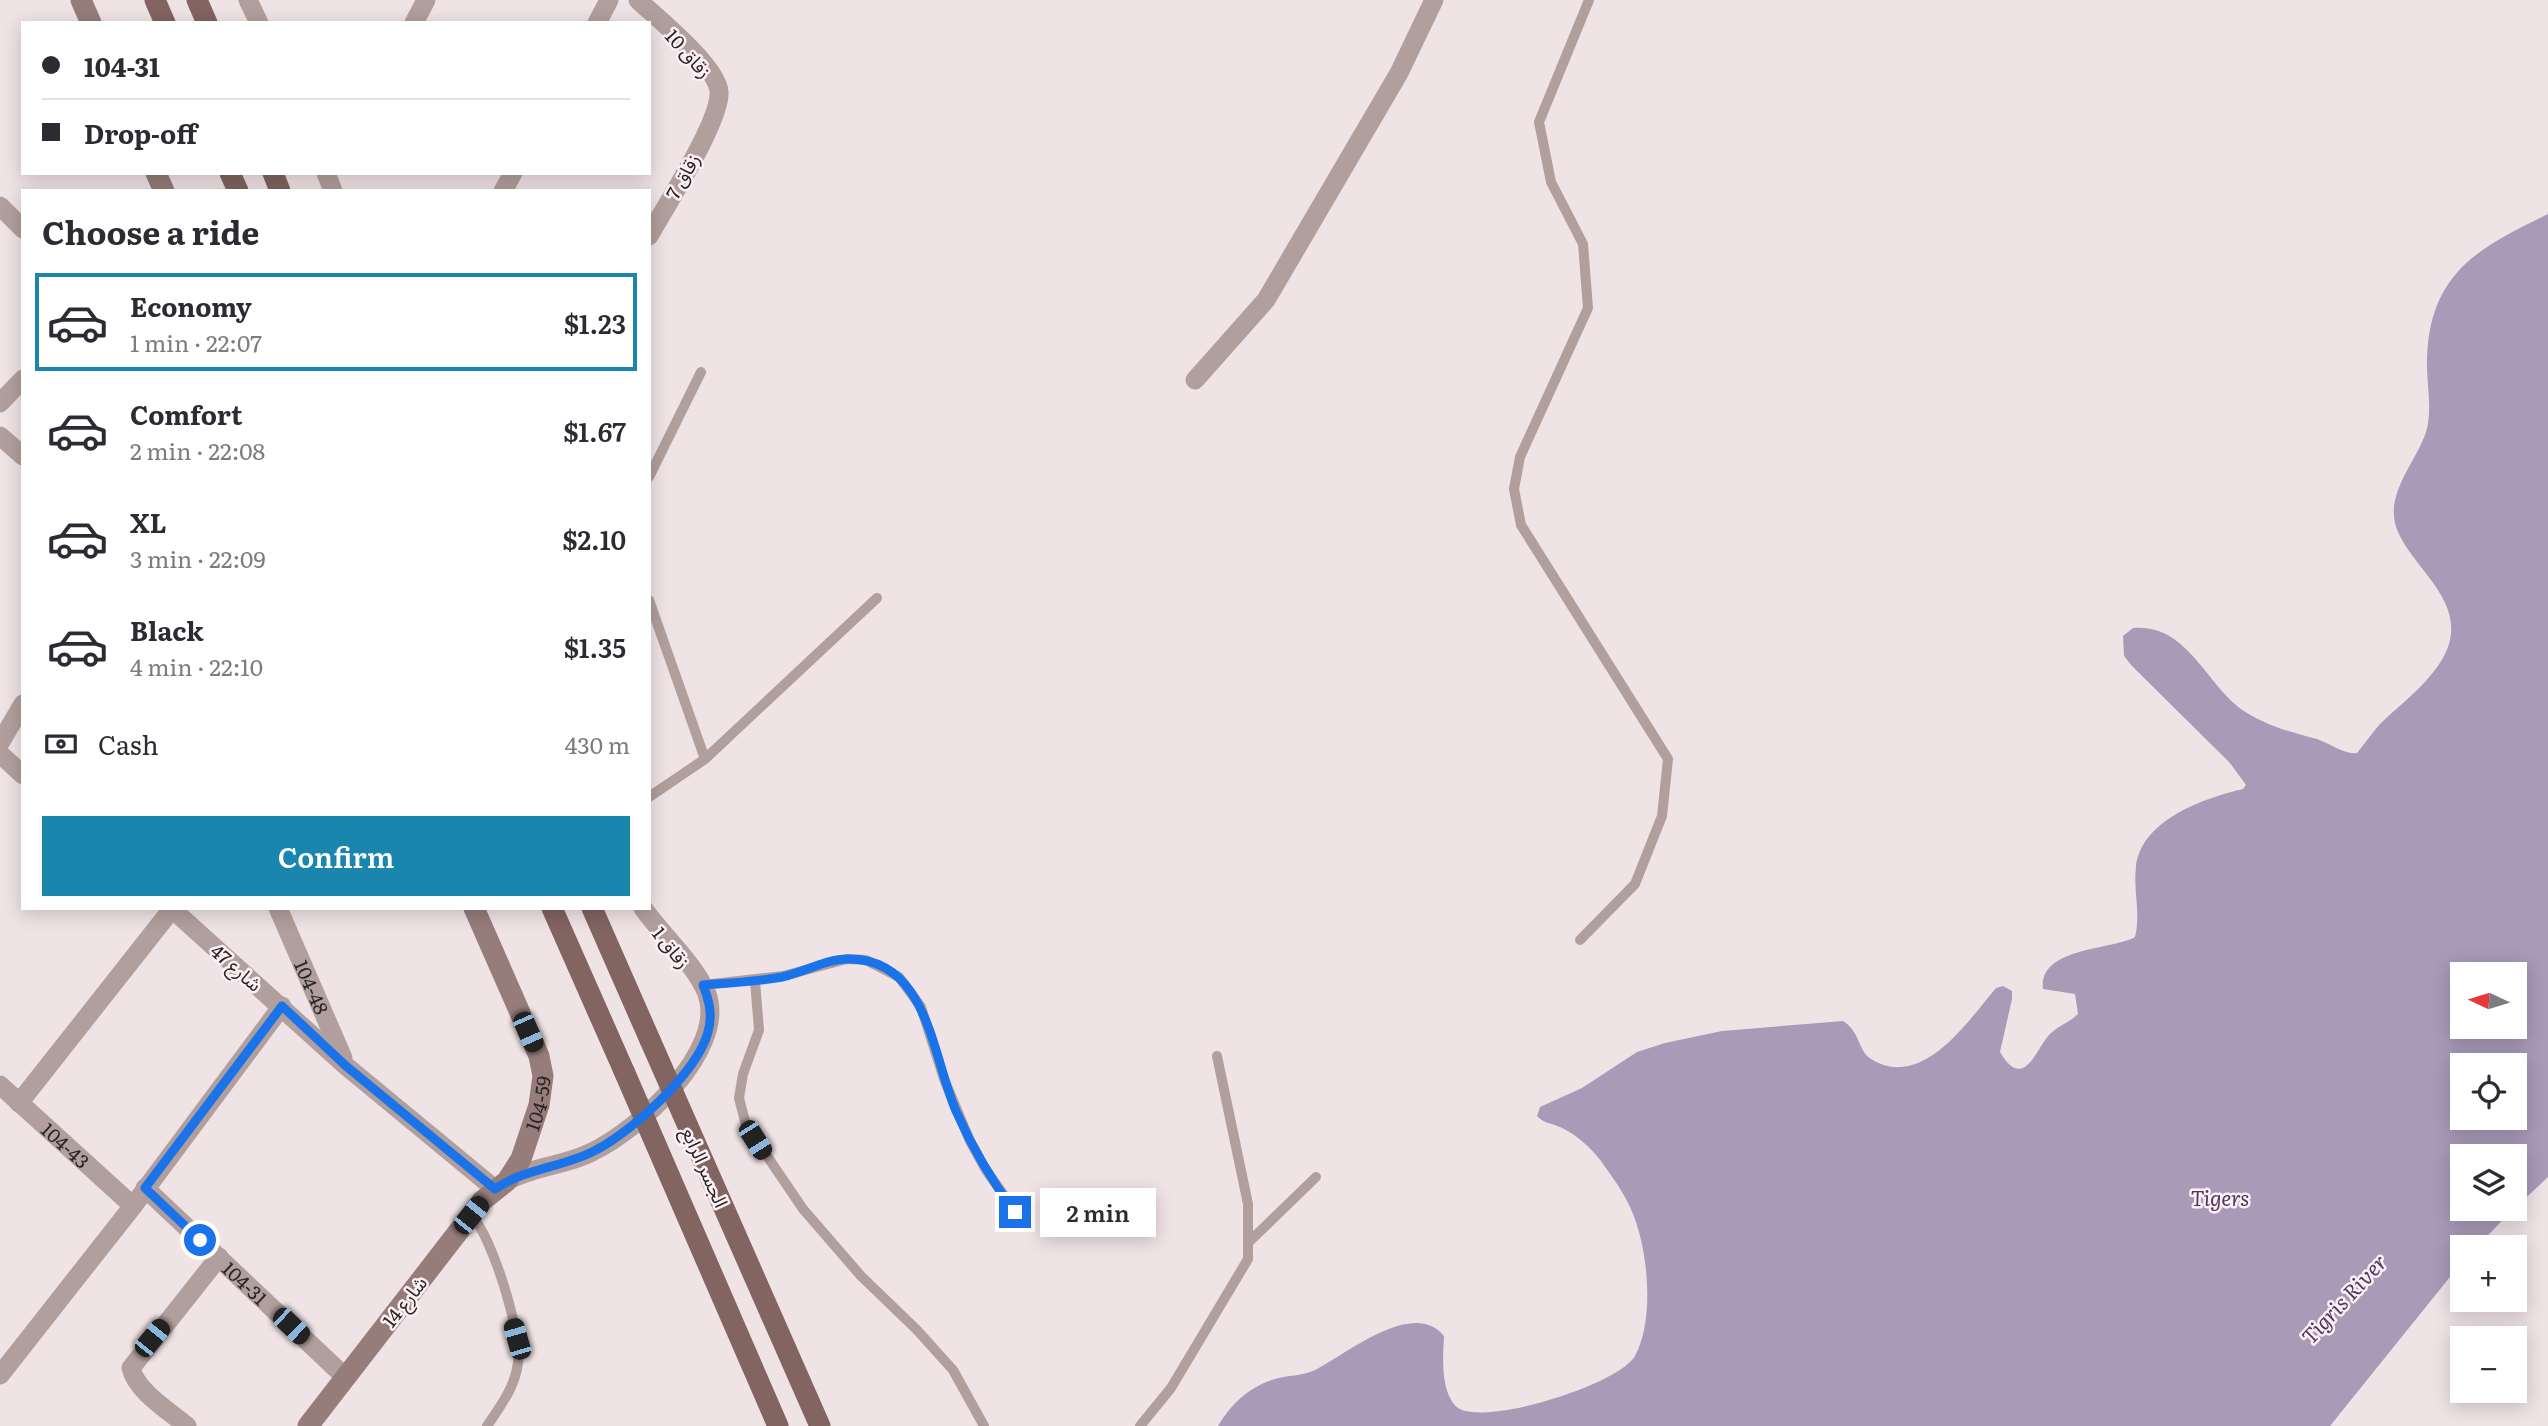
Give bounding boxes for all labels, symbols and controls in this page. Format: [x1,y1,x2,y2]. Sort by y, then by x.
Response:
street label: زقاق 10 [659,22,719,84]
text: 104-31 [84,46,160,85]
text: Drop-off [84,113,197,152]
street label: زقاق 7 [658,148,706,204]
text: Choose a ride [42,207,259,255]
text: Economy [130,286,252,325]
icon: car [46,291,109,354]
text: $1.23 [564,303,626,342]
text: 1 min · 22:07 [130,325,262,359]
text: Comfort [130,394,242,433]
icon: car [46,399,109,462]
text: $1.67 [563,411,626,450]
text: 2 min · 22:08 [130,433,265,467]
text: XL [130,502,167,541]
icon: car [46,507,109,570]
text: $2.10 [562,519,626,558]
text: 3 min · 22:09 [130,541,265,575]
text: Black [130,610,204,649]
icon: car [46,615,109,678]
text: $1.35 [564,627,626,666]
text: 4 min · 22:10 [130,649,263,683]
text: Cash [98,724,159,763]
icon: cash [42,725,80,763]
text: 430 m [565,727,630,761]
button: Confirm [42,816,630,896]
street label: زقاق 1 [646,920,698,974]
street label: شارع 47 [204,937,269,998]
street label: 104-48 [288,955,336,1019]
north arrow [2450,962,2527,1040]
map controls [2450,962,2527,1403]
car [510,1009,547,1055]
button: locate [2450,1053,2527,1130]
street label: 104-59 [517,1074,557,1134]
street label: 104-43 [35,1115,96,1174]
car [735,1117,776,1163]
street label: الجسر الرابع [674,1122,736,1212]
button: layers [2450,1144,2527,1221]
water label: Tigers [2191,1181,2249,1212]
callout: 2 min [1040,1188,1155,1236]
car [450,1192,493,1238]
text: 2 min [1066,1195,1130,1229]
route end [999,1196,1031,1228]
route start [184,1224,216,1256]
button: + [2450,1235,2527,1312]
water label: Tigris River [2293,1246,2393,1350]
street label: 104-31 [216,1254,274,1311]
street label: شارع 14 [375,1269,434,1333]
car [269,1304,314,1348]
car [131,1315,174,1361]
car [502,1316,533,1362]
button: − [2450,1326,2527,1403]

